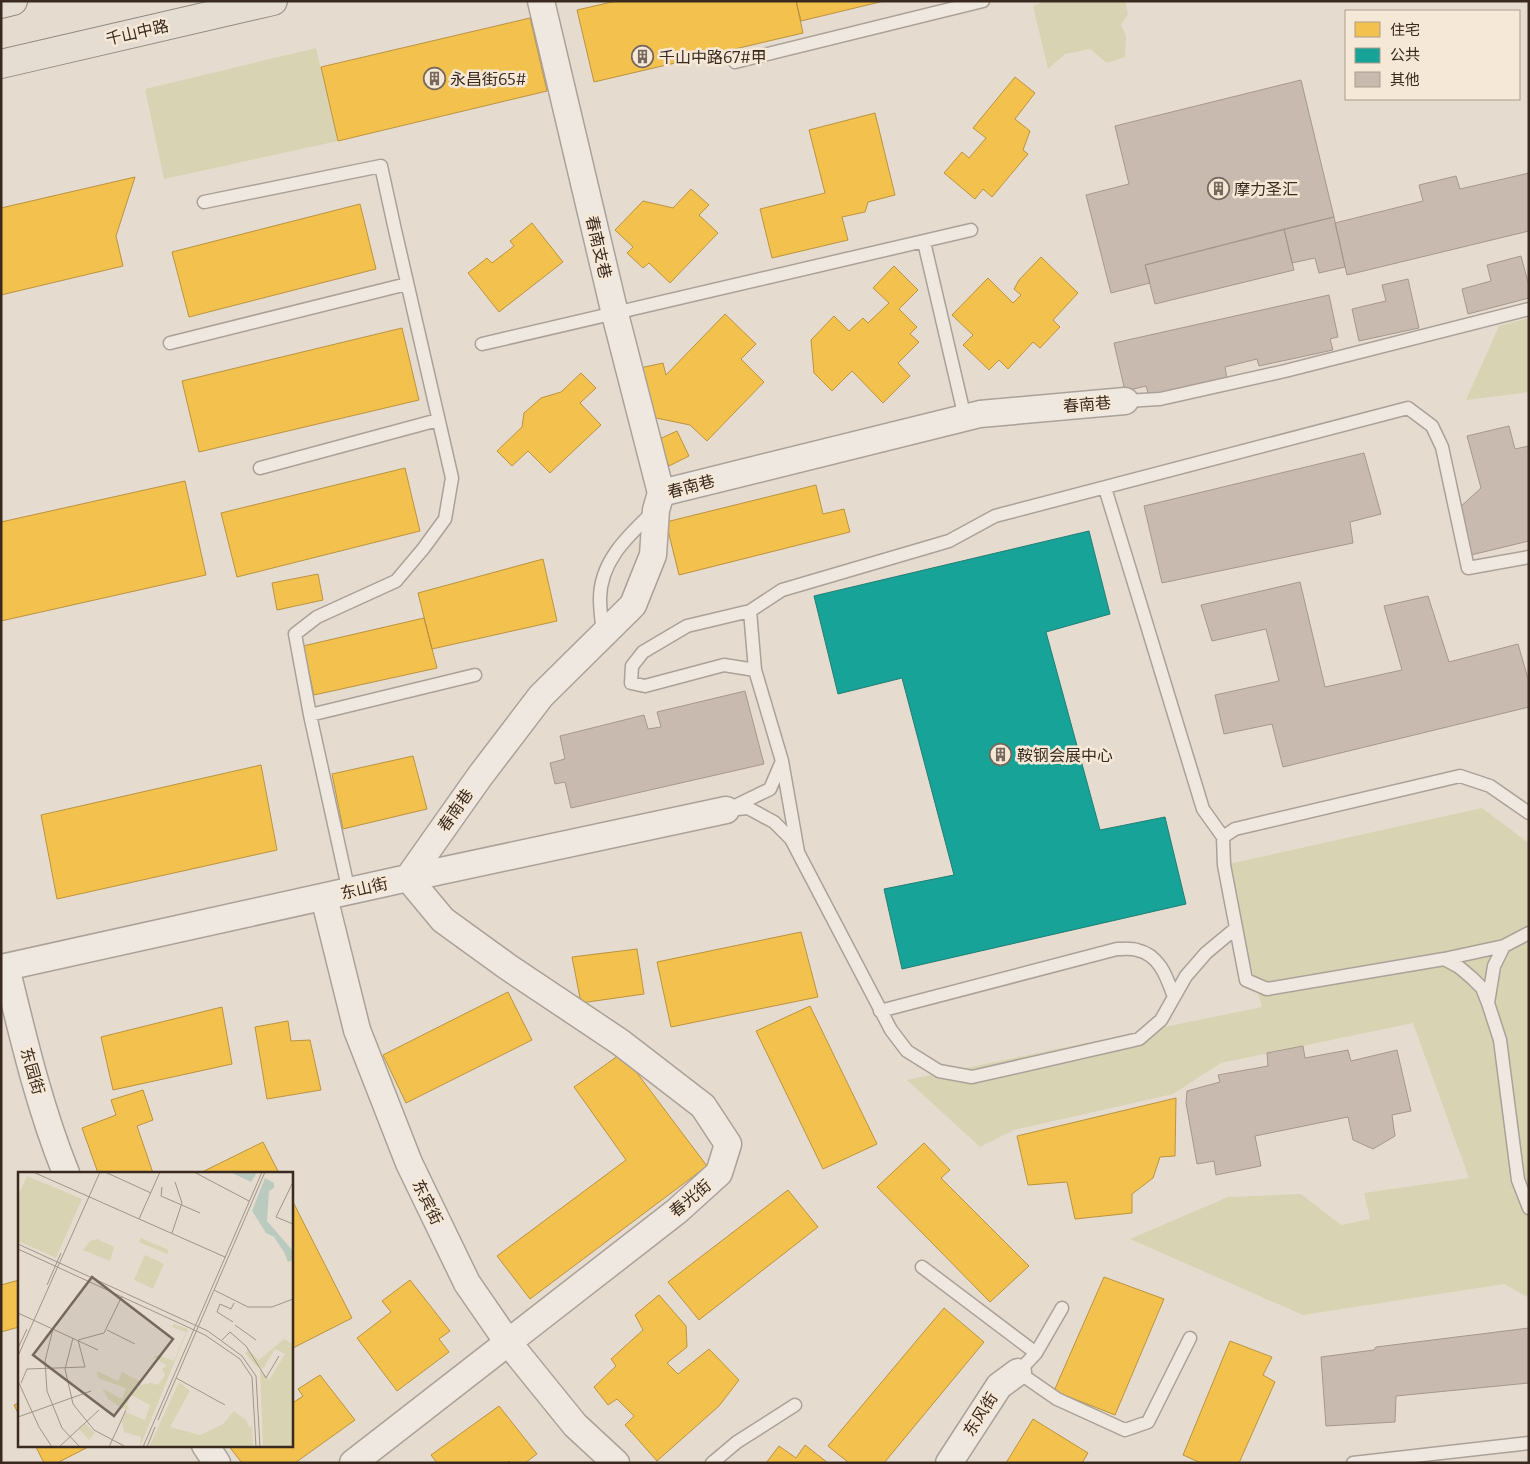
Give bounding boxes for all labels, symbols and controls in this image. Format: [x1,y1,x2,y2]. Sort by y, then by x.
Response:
legend [1345,10,1520,100]
street label: 千山中路 [104,16,170,49]
text: 住宅 [1390,21,1420,39]
building icon: 千山中路67#甲 [631,45,655,69]
text: 公共 [1390,46,1420,64]
place label: 千山中路67#甲 [659,48,767,67]
building icon: 永昌街65# [422,67,446,91]
place label: 永昌街65# [450,70,526,89]
text: 其他 [1390,71,1420,89]
building icon: 摩力圣汇 [1206,177,1230,201]
place label: 摩力圣汇 [1234,180,1298,199]
street label: 春南支巷 [582,214,615,280]
street label: 春南巷 [1062,393,1112,416]
street label: 春南巷 [665,471,717,502]
building icon: 鞍钢会展中心 [989,743,1013,767]
place label: 鞍钢会展中心 [1017,746,1113,765]
street label: 春南巷 [434,785,477,835]
street label: 东山街 [339,874,390,903]
street label: 东园街 [17,1045,48,1097]
inset map [18,1172,292,1446]
street label: 东宾街 [408,1176,447,1228]
street label: 春光街 [666,1176,715,1221]
street label: 东风街 [959,1389,1001,1440]

